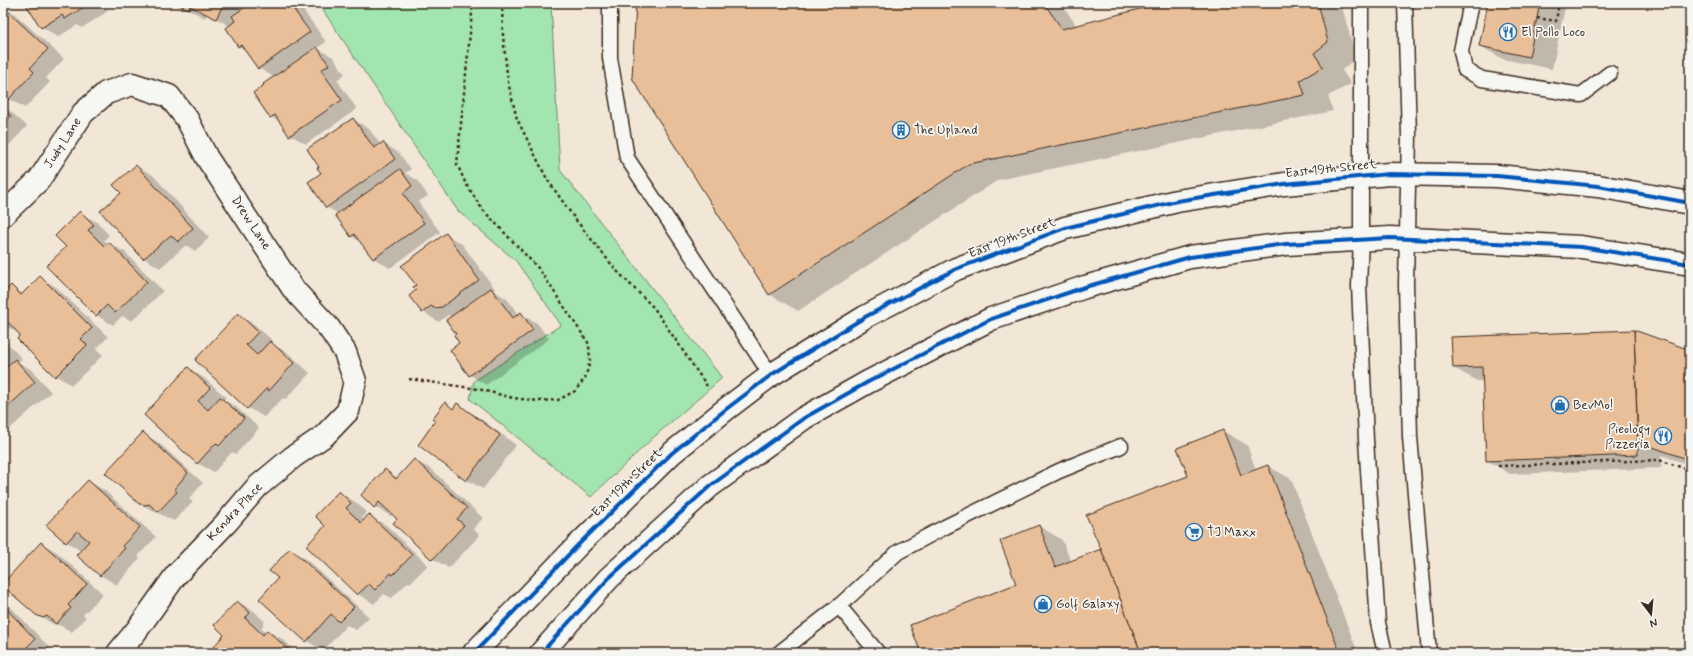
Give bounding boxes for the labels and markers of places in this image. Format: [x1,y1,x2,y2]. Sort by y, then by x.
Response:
restaurant icon: El Pollo Loco [1498,22,1518,42]
place label: El Pollo Loco [1521,24,1585,41]
building icon: The Upland [891,120,911,140]
place label: The Upland [914,122,978,139]
shop icon: BevMo! [1550,395,1570,415]
place label: BevMo! [1573,397,1613,414]
place label: Pieology Pizzeria [1605,421,1650,453]
restaurant icon: Pieology Pizzeria [1653,426,1673,446]
supermarket icon: TJ Maxx [1184,522,1204,542]
place label: TJ Maxx [1207,524,1256,541]
shop icon: Golf Galaxy [1033,594,1053,614]
place label: Golf Galaxy [1056,596,1119,613]

